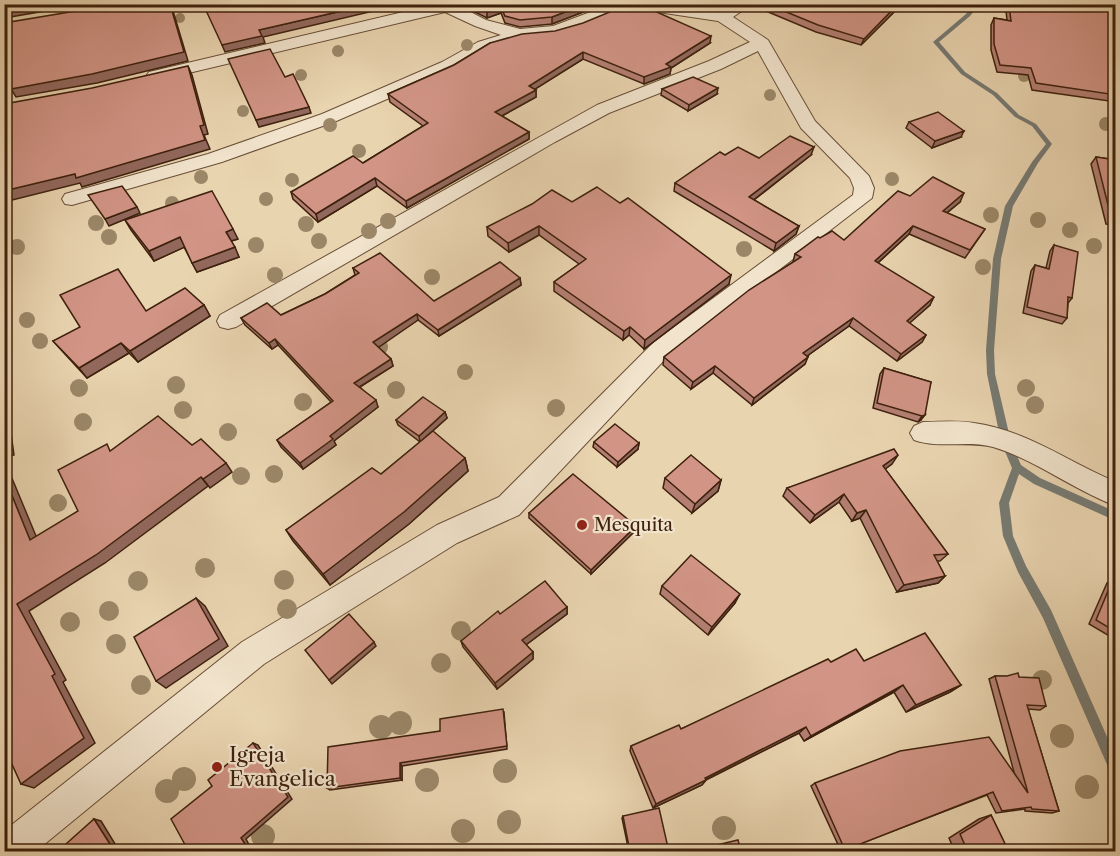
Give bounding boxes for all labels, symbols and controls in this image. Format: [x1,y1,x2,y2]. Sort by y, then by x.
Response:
place label: Mesquita [594,514,673,536]
marker: Mesquita [575,518,589,532]
place label: Igreja Evangelica [229,742,337,791]
marker: Igreja Evangelica [210,760,224,774]

